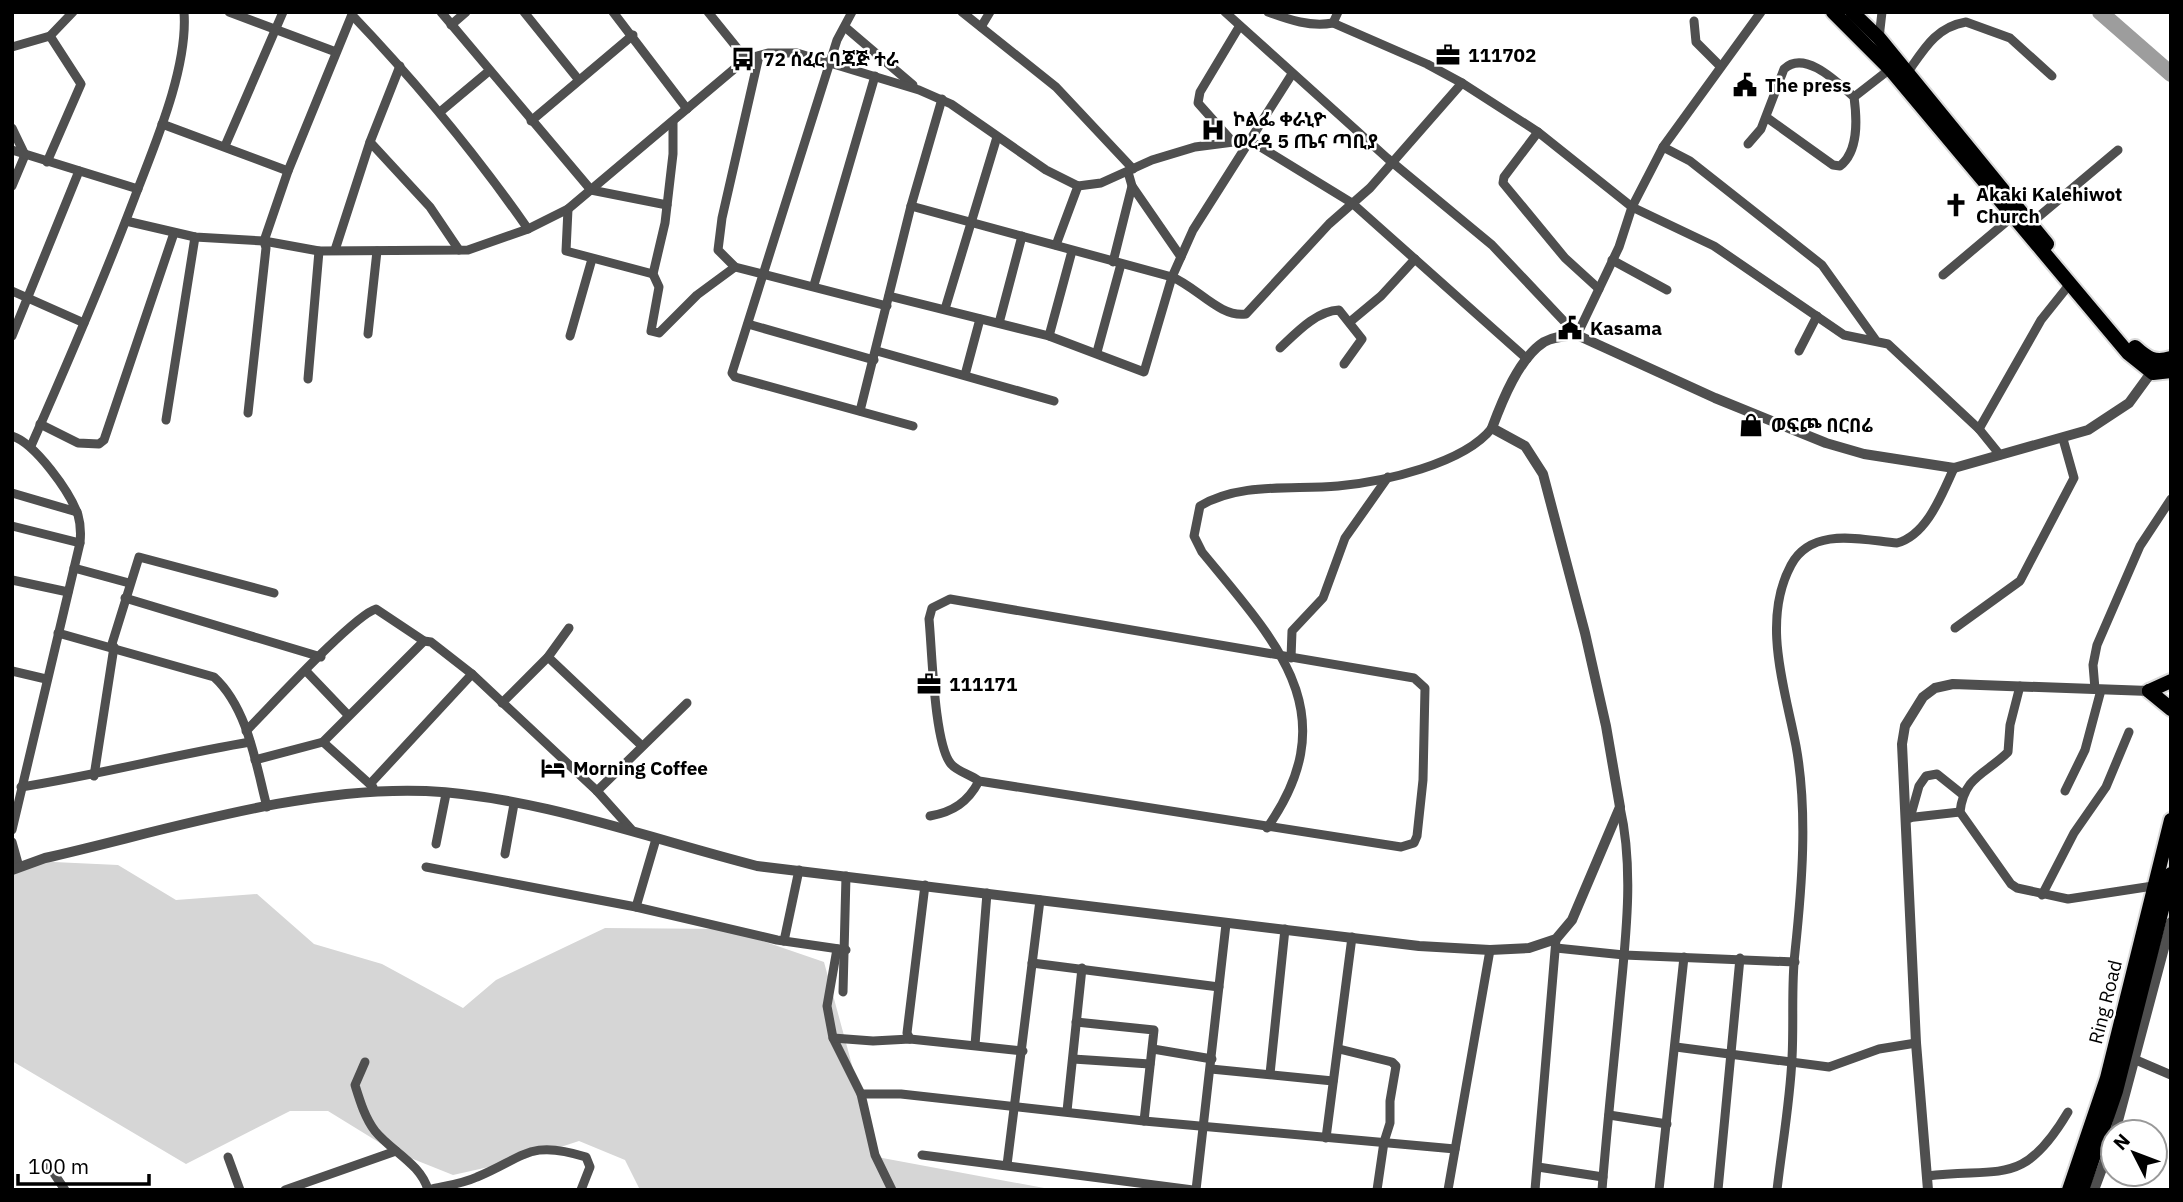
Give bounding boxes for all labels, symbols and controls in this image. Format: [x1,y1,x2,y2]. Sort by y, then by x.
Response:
office icon: 111702 [1434,41,1462,69]
place label: 111702 [1468,43,1536,67]
bus stop icon: 72 ሰፈር ባጃጅ ተራ [729,45,757,73]
place label: 72 ሰፈር ባጃጅ ተራ [763,47,899,71]
public building icon: The press [1731,71,1759,99]
place label: The press [1765,73,1851,97]
place label: ኮልፌ ቀራኒዮ ወረዳ 5 ጤና ጣቢያ [1233,107,1378,153]
hospital icon: ኮልፌ ቀራኒዮ ወረዳ 5 ጤና ጣቢያ [1199,116,1227,144]
place label: Akaki Kalehiwot Church [1976,182,2122,228]
church icon: Akaki Kalehiwot Church [1942,191,1970,219]
public building icon: Kasama [1556,314,1584,342]
place label: Kasama [1590,316,1662,340]
shop icon: ወፍጮ በርበሬ [1737,411,1765,439]
place label: ወፍጮ በርበሬ [1771,413,1873,437]
office icon: 111171 [915,670,943,698]
place label: 111171 [949,672,1018,696]
hotel icon: Morning Coffee [539,754,567,782]
place label: Morning Coffee [573,756,708,780]
street label: Ring Road [2083,957,2127,1047]
north arrow [2099,1118,2169,1188]
text: N [2108,1128,2135,1155]
scale bar [18,1142,149,1186]
text: 100 m [28,1152,89,1180]

